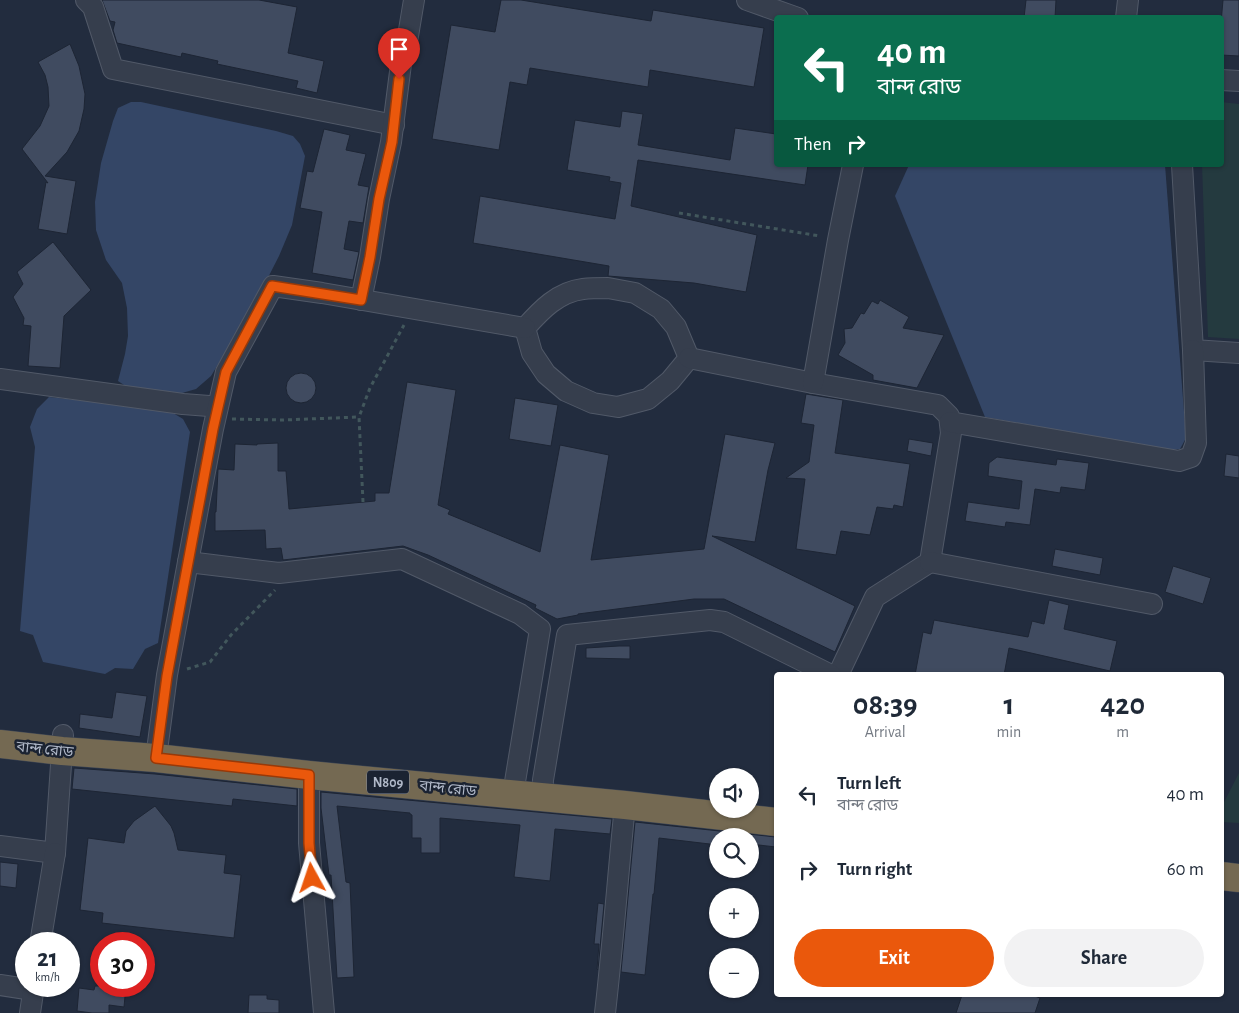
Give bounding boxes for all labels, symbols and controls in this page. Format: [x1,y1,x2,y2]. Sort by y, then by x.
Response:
pin [378,28,420,79]
icon: arrive [385,35,413,63]
icon: left [794,35,859,100]
text: 40 m [877,35,946,70]
text: বান্দ রোড [877,76,961,98]
icon: right [842,130,870,158]
text: Then [794,135,832,154]
text: 08:39 [853,690,918,720]
text: 1 [1004,690,1014,720]
text: 420 [1100,690,1145,720]
text: Arrival [865,724,906,740]
text: min [996,724,1021,740]
text: m [1116,724,1129,740]
street label: বান্দ রোড [15,739,74,760]
map controls [709,768,759,998]
button: sound [709,768,759,818]
road number: N809 [367,770,409,794]
text: Turn left [837,774,901,793]
street label: বান্দ রোড [418,778,477,799]
icon: left [794,781,822,809]
text: 40 m [1166,785,1204,804]
text: বান্দ রোড [837,797,898,813]
button: search [709,828,759,878]
position arrow [285,851,337,903]
icon: right [794,856,822,884]
text: Turn right [837,860,912,879]
text: 60 m [1167,860,1204,879]
button: + [709,888,759,938]
button: Exit [794,929,994,987]
button: Share [1004,929,1204,987]
speed limit sign: 30 [90,932,155,997]
text: 21 [37,946,58,971]
button: − [709,948,759,998]
text: km/h [35,971,60,983]

